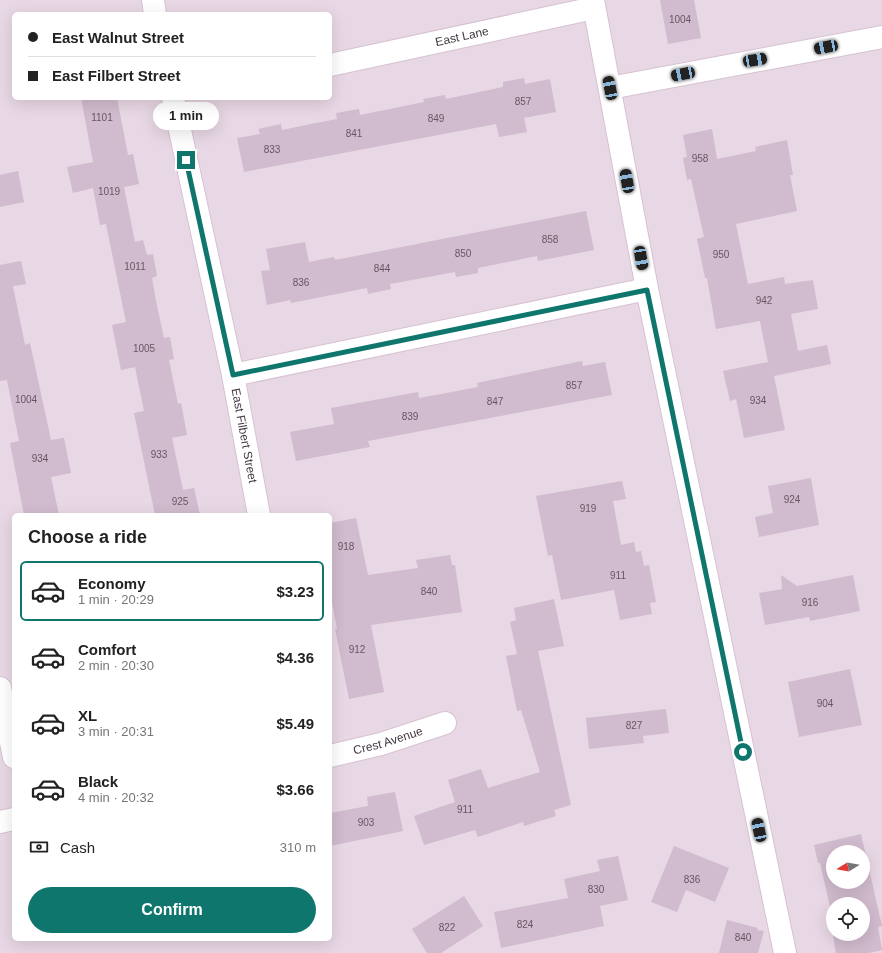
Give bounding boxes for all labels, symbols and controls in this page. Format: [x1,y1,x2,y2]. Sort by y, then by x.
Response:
house number: 1004 [669,14,692,25]
street label: East Lane [434,24,490,49]
text: East Walnut Street [52,29,184,46]
car [813,39,839,55]
car [742,52,768,68]
car [670,66,696,82]
text: East Filbert Street [52,67,180,84]
car [602,75,618,101]
house number: 857 [515,96,532,107]
callout: 1 min [153,102,219,130]
text: 1 min [169,108,203,123]
house number: 1101 [91,112,113,123]
house number: 849 [428,113,445,124]
house number: 841 [346,128,363,139]
house number: 833 [264,144,281,155]
route end [177,151,195,169]
house number: 958 [692,153,709,164]
car [619,168,635,194]
house number: 1019 [98,186,121,197]
house number: 858 [542,234,559,245]
car [633,245,649,271]
house number: 850 [455,248,472,259]
house number: 950 [713,249,730,260]
house number: 1011 [124,261,146,272]
house number: 844 [374,263,391,274]
house number: 836 [293,277,310,288]
house number: 942 [756,295,773,306]
house number: 1005 [133,343,156,354]
house number: 857 [566,380,583,391]
street label: East Filbert Street [229,387,260,485]
house number: 1004 [15,394,38,405]
house number: 934 [750,395,767,406]
house number: 847 [487,396,504,407]
house number: 839 [402,411,419,422]
house number: 933 [151,449,168,460]
house number: 934 [32,453,49,464]
house number: 924 [784,494,801,505]
house number: 925 [172,496,189,507]
house number: 919 [580,503,597,514]
text: Choose a ride [28,527,147,547]
house number: 918 [338,541,355,552]
house number: 911 [610,570,626,581]
icon: car [30,573,66,609]
text: Economy [78,575,146,592]
text: $3.23 [276,583,314,600]
house number: 840 [421,586,438,597]
text: 1 min · 20:29 [78,592,154,607]
house number: 916 [802,597,819,608]
icon: car [30,639,66,675]
text: Comfort [78,641,136,658]
house number: 912 [349,644,366,655]
text: $4.36 [276,649,314,666]
text: 2 min · 20:30 [78,658,154,673]
house number: 904 [817,698,834,709]
icon: car [30,705,66,741]
text: XL [78,707,97,724]
text: $5.49 [276,715,314,732]
house number: 827 [626,720,643,731]
text: 3 min · 20:31 [78,724,154,739]
street label: Crest Avenue [352,724,425,757]
route start [734,743,752,761]
icon: car [30,771,66,807]
text: Black [78,773,118,790]
text: $3.66 [276,781,314,798]
text: 4 min · 20:32 [78,790,154,805]
house number: 911 [457,804,473,815]
house number: 903 [358,817,375,828]
car [751,817,767,843]
icon: cash [28,836,50,858]
text: Cash [60,839,95,856]
text: 310 m [280,840,316,855]
north arrow [826,845,870,889]
map controls [826,845,870,941]
house number: 836 [684,874,701,885]
house number: 830 [588,884,605,895]
button: Confirm [28,887,316,933]
button: locate [826,897,870,941]
house number: 824 [517,919,534,930]
house number: 822 [439,922,456,933]
house number: 840 [735,932,752,943]

